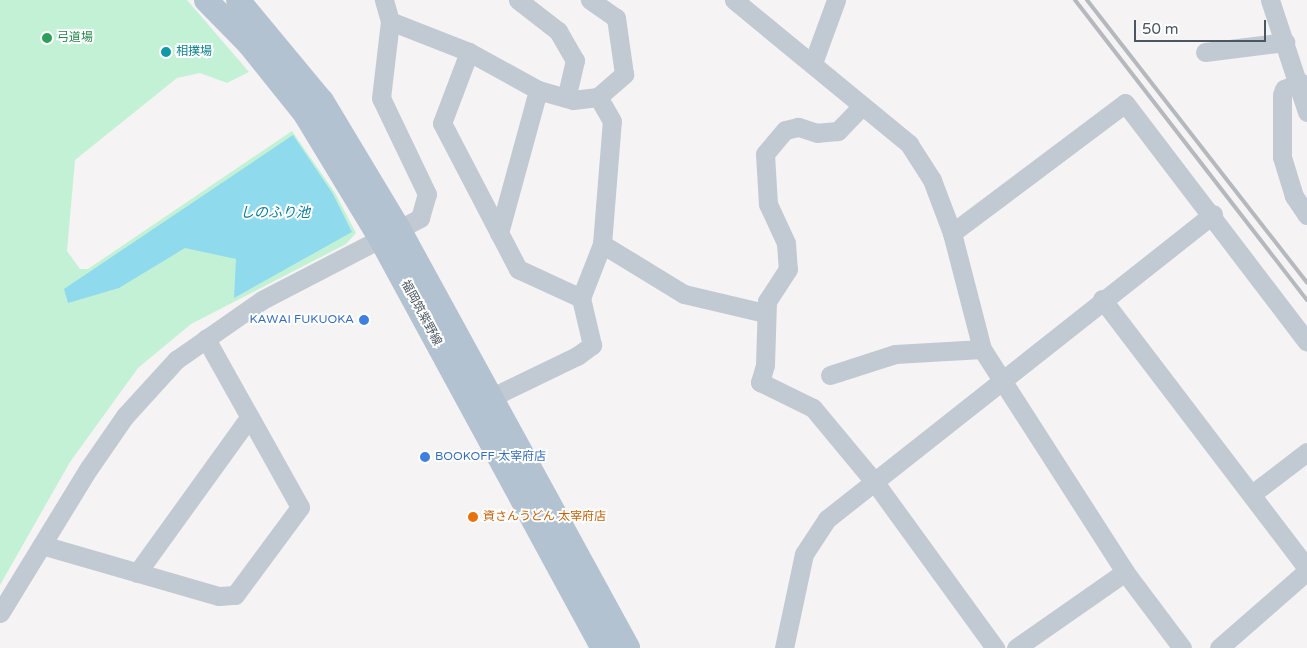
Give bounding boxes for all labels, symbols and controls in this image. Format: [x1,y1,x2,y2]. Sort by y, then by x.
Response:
scale bar [1137,10,1270,42]
text: 50 m [1142,20,1179,38]
place label: 弓道場 [57,31,93,45]
marker: 弓道場 [41,32,53,44]
place label: 相撲場 [176,45,212,59]
marker: 相撲場 [160,46,172,58]
water label: しのふり池 [240,205,310,221]
street label: 福岡筑紫野線 [398,278,444,348]
place label: KAWAI FUKUOKA [250,313,354,327]
marker: KAWAI FUKUOKA [358,314,370,326]
place label: BOOKOFF 太宰府店 [435,450,546,464]
marker: BOOKOFF 太宰府店 [419,451,431,463]
place label: 資さんうどん 太宰府店 [483,510,606,524]
marker: 資さんうどん 太宰府店 [467,511,479,523]

